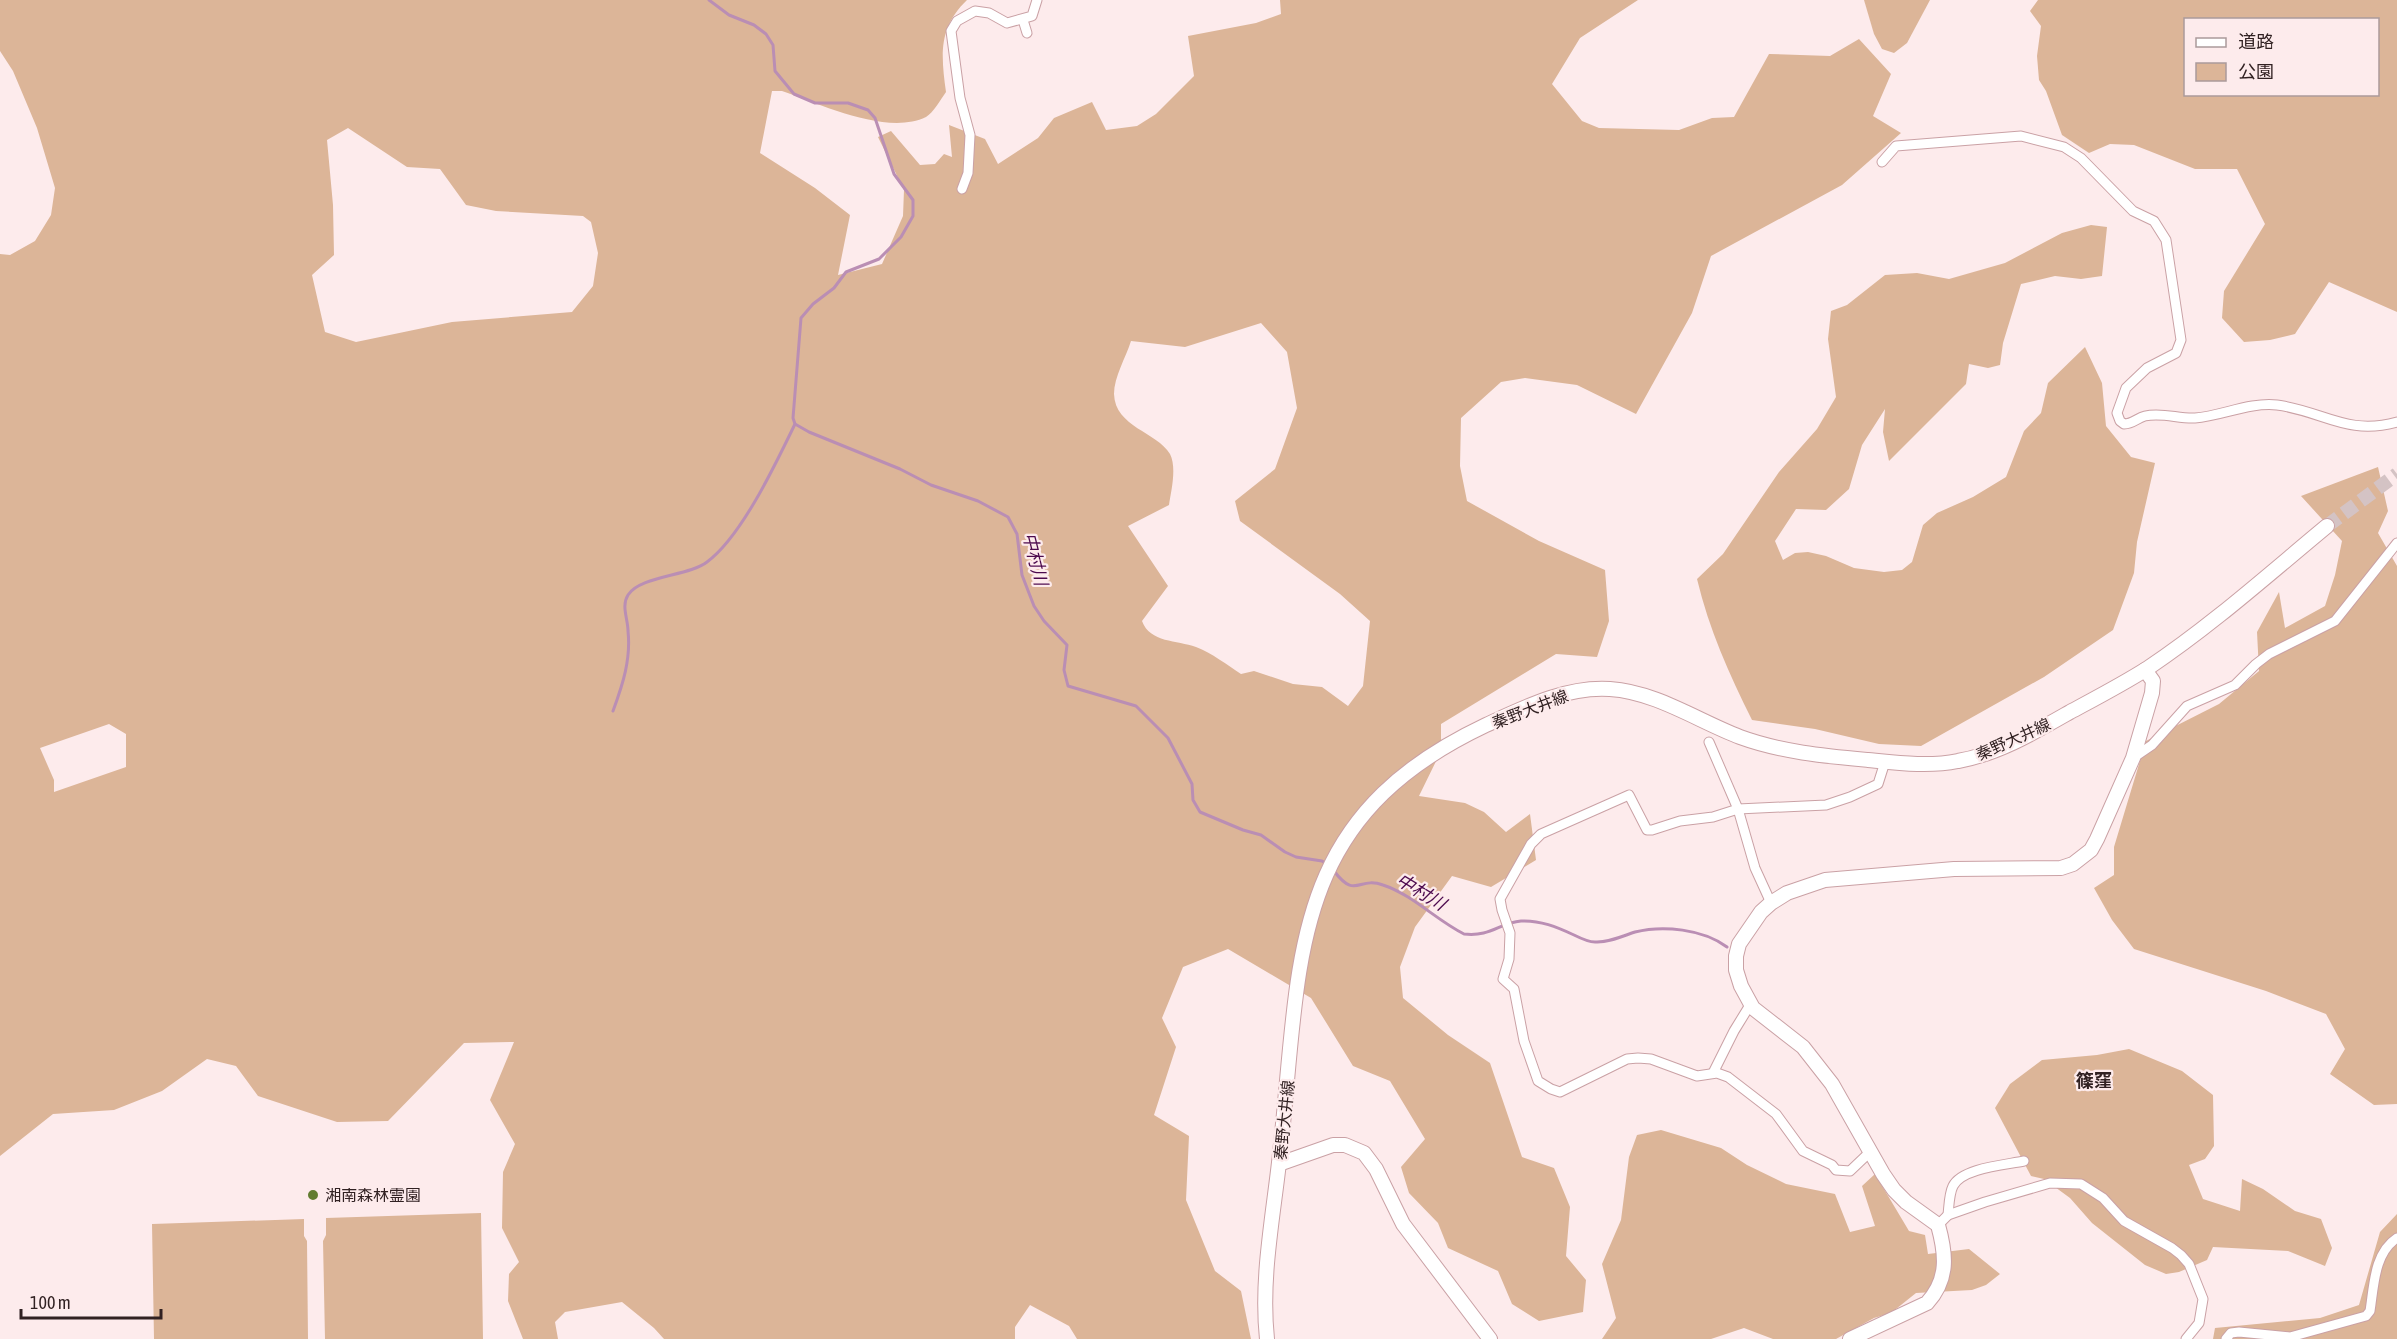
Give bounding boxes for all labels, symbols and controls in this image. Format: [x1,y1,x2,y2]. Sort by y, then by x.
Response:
legend [2184,18,2379,96]
text: 道路 [2238,31,2274,52]
text: 公園 [2238,61,2274,82]
water label: 中村川 [1019,530,1053,590]
street label: 秦野大井線 [1489,686,1571,732]
street label: 秦野大井線 [1973,715,2053,763]
water label: 中村川 [1393,869,1452,916]
district label: 篠窪 [2076,1070,2112,1091]
street label: 秦野大井線 [1271,1079,1297,1161]
place label: 湘南森林霊園 [325,1186,421,1204]
marker: 湘南森林霊園 [306,1188,320,1202]
scale bar [21,1282,160,1320]
text: 100 m [30,1292,71,1313]

